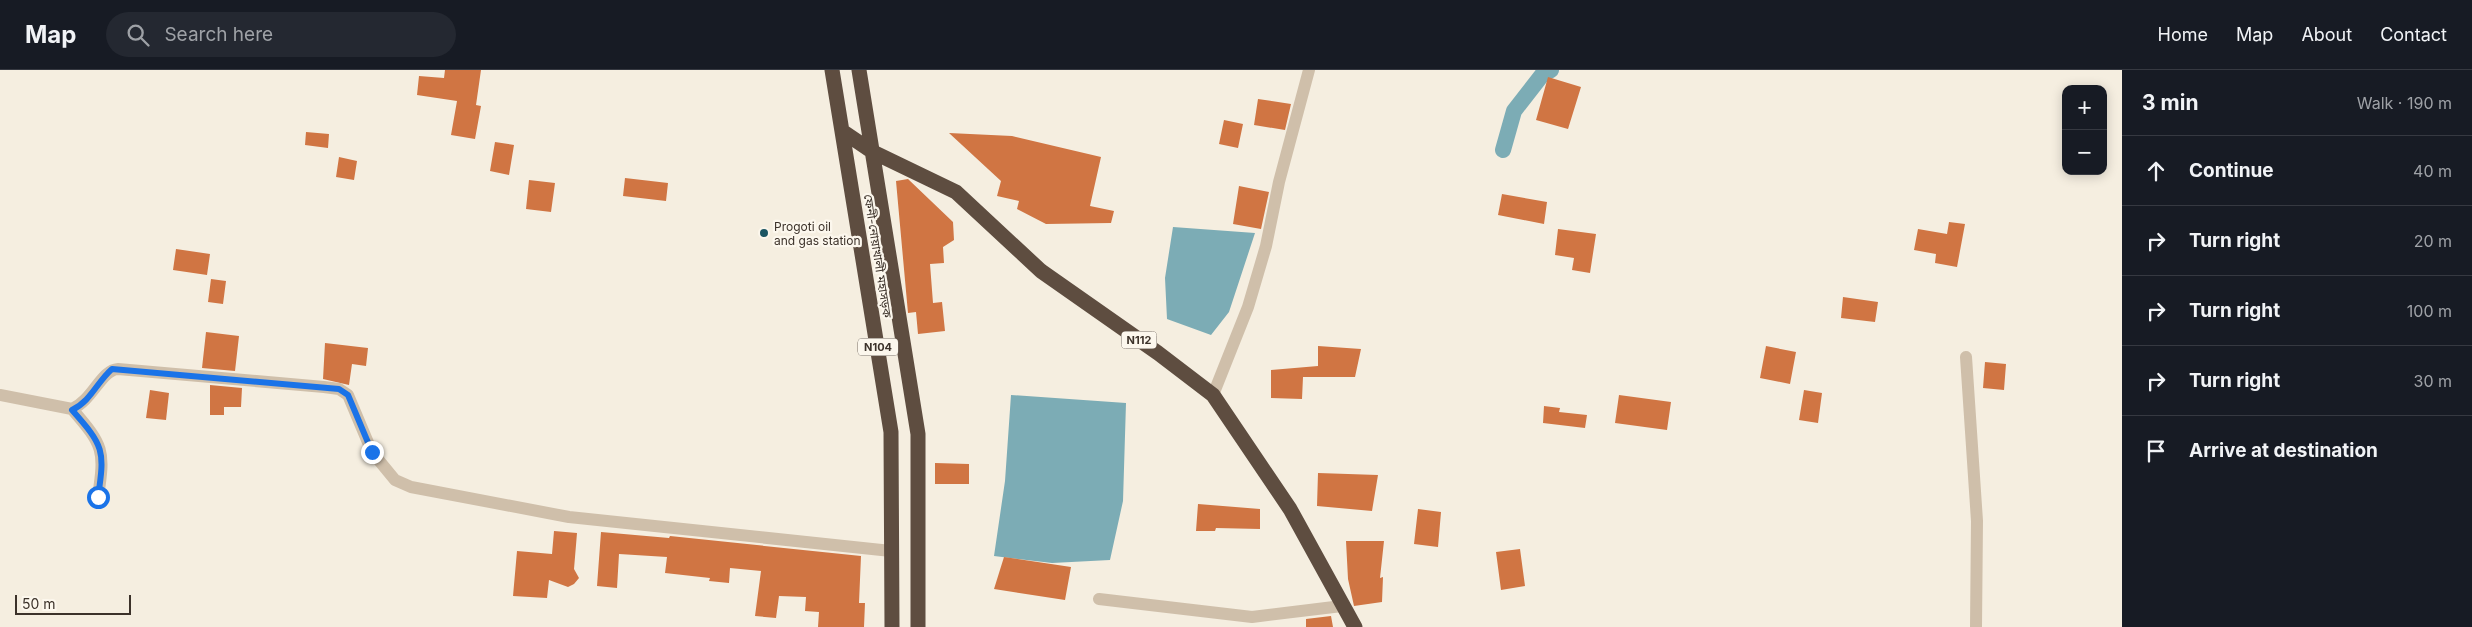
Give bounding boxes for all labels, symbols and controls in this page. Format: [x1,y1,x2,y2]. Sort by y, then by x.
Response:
search box [106,12,456,57]
text: Map [25,20,76,49]
icon: search [124,21,152,49]
text: Search here [164,23,273,46]
text: Home [2158,24,2208,45]
text: Map [2236,24,2273,45]
text: About [2301,24,2352,45]
text: Contact [2380,24,2447,45]
map controls [2062,85,2107,175]
button: + [2062,85,2107,130]
text: 3 min [2142,90,2198,115]
text: Walk · 190 m [2357,93,2452,113]
button: − [2062,130,2107,175]
icon: ahead [2142,157,2170,185]
text: Continue [2189,159,2274,182]
text: 40 m [2413,161,2452,181]
street label: ফেনী-নোয়াখালী মহাসড়ক [861,193,895,319]
place label: Progoti oil and gas station [774,219,861,248]
marker: Progoti oil and gas station [758,227,770,239]
icon: right [2142,227,2170,255]
text: Turn right [2189,229,2280,252]
text: 20 m [2414,231,2452,251]
icon: right [2142,297,2170,325]
text: Turn right [2189,299,2280,322]
text: 100 m [2407,301,2452,321]
road number: N112 [1122,332,1156,348]
road number: N104 [858,338,898,356]
icon: right [2142,367,2170,395]
text: Turn right [2189,369,2280,392]
text: 30 m [2414,371,2452,391]
icon: arrive [2142,437,2170,465]
text: Arrive at destination [2189,439,2378,462]
route end [361,441,384,464]
route start [87,486,110,509]
scale bar [15,592,131,615]
text: 50 m [22,595,56,612]

